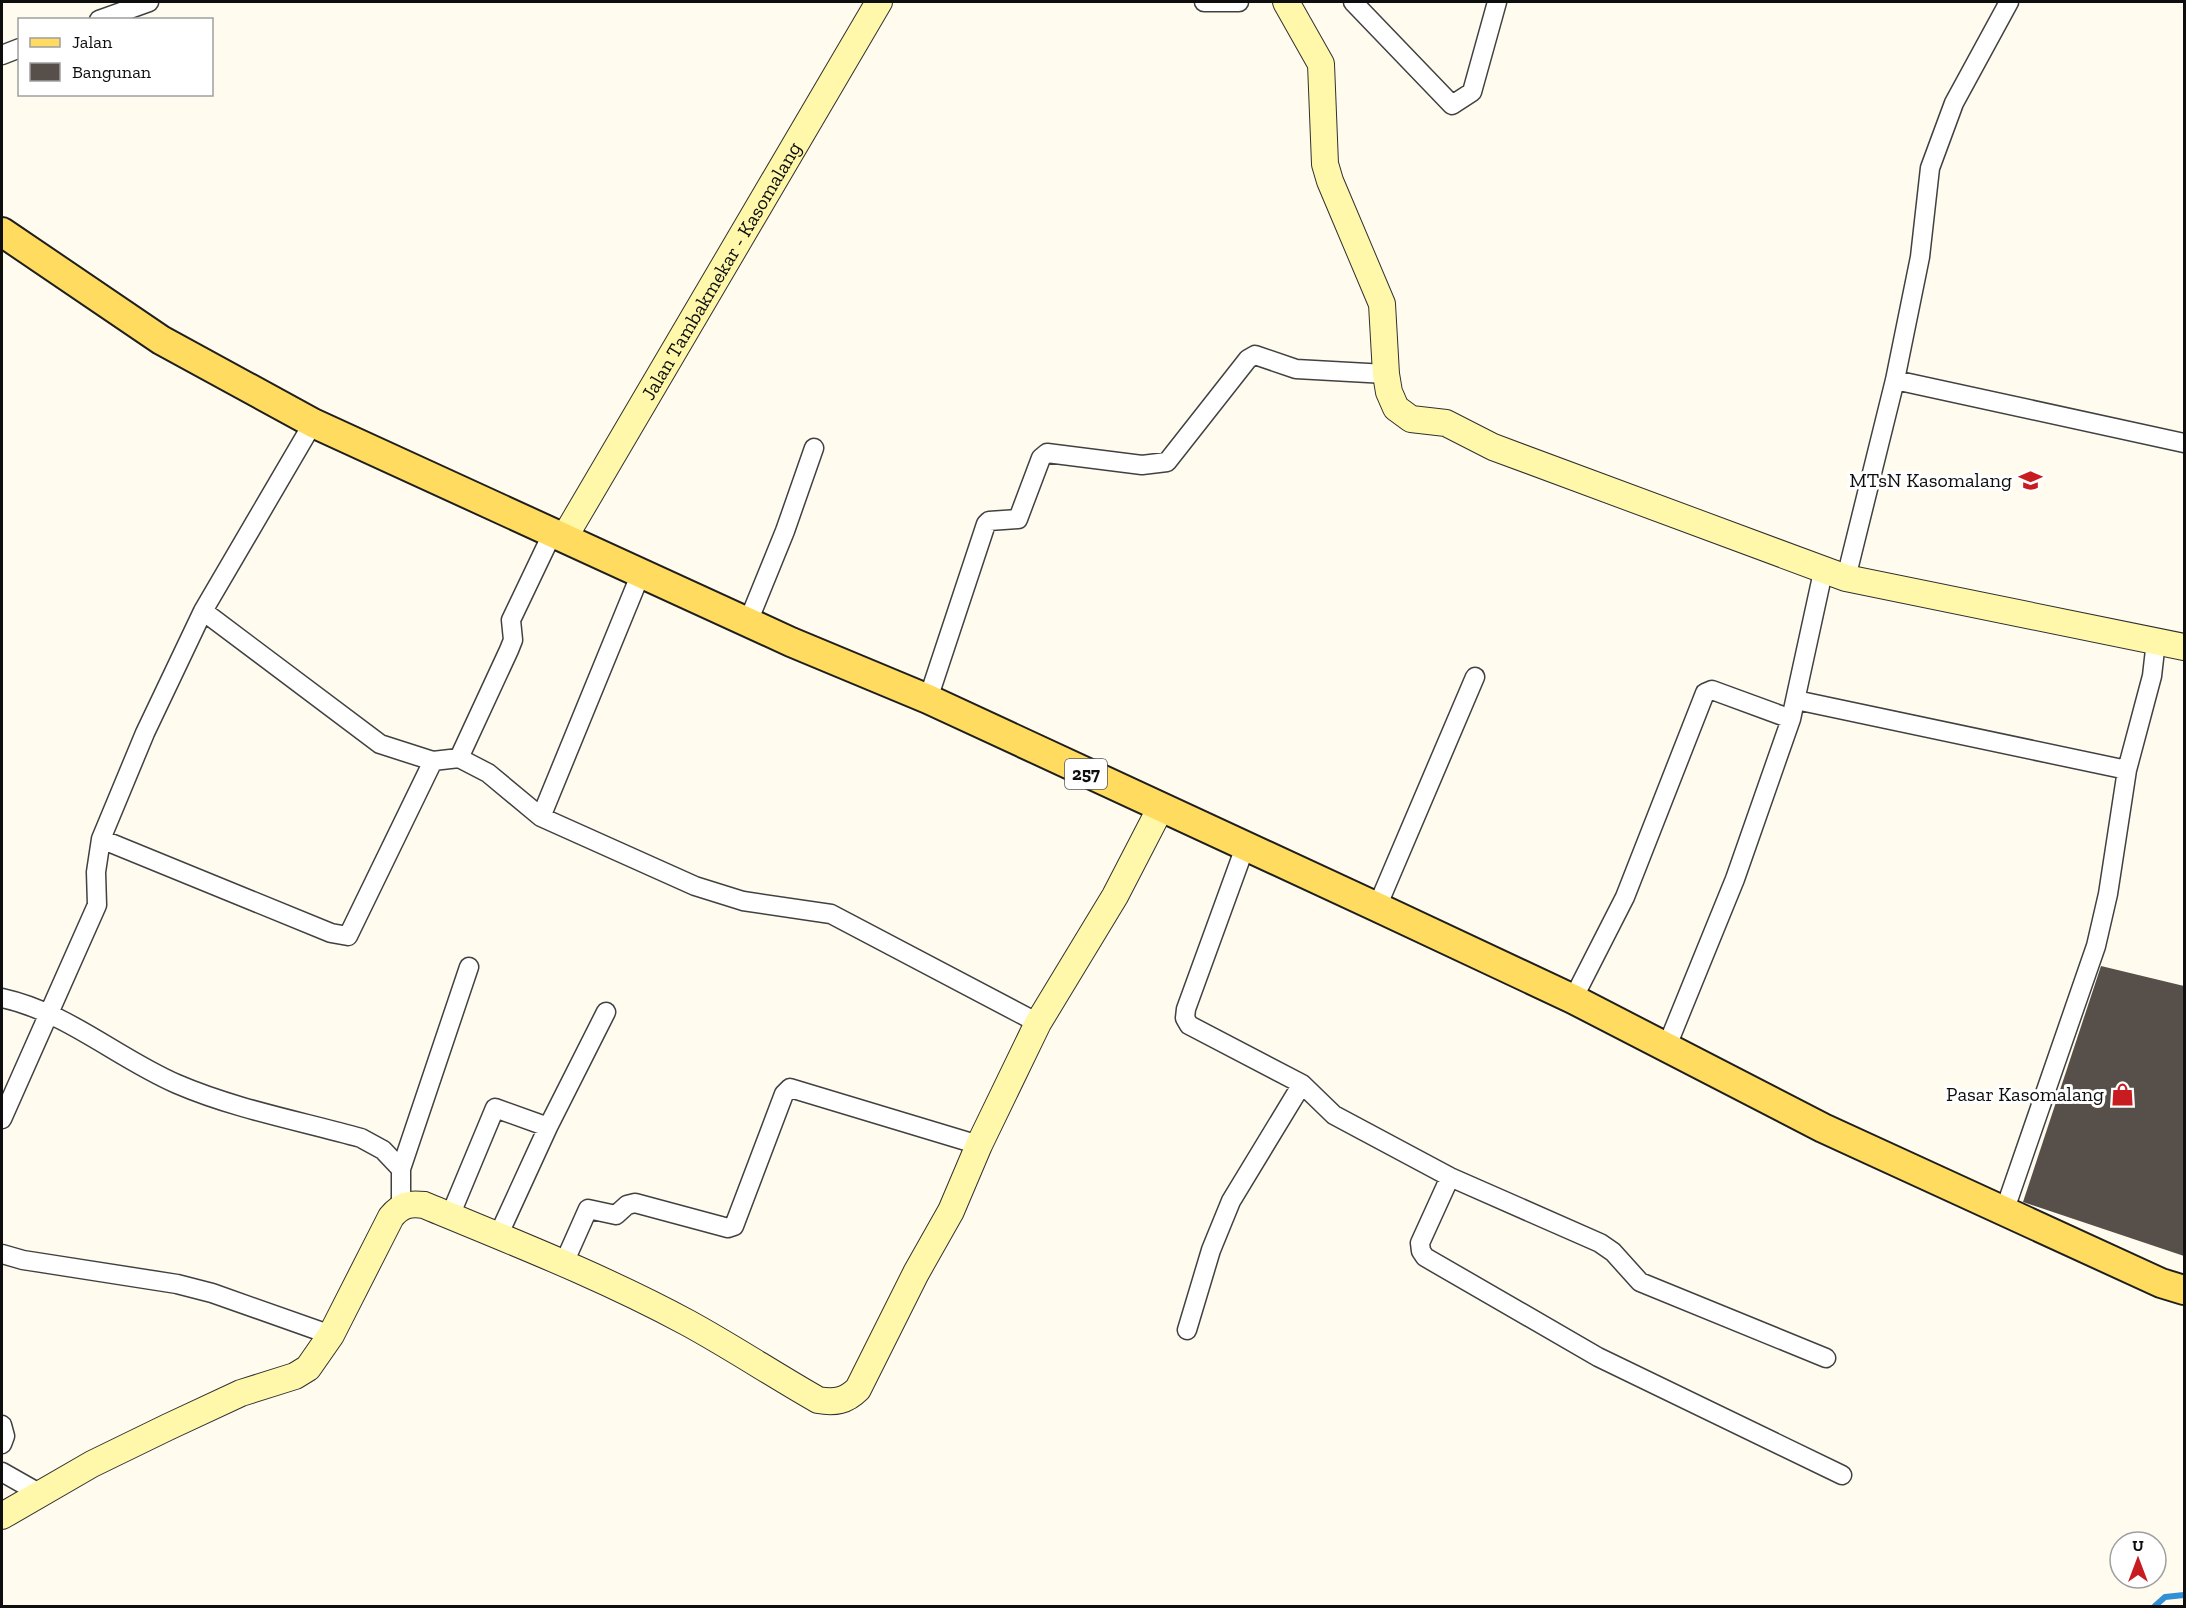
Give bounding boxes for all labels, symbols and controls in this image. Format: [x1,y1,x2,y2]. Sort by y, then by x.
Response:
legend [18,18,213,96]
text: Jalan [72,31,113,53]
text: Bangunan [72,61,152,83]
street label: Jalan Tambakmekar - Kasomalang [636,137,806,404]
school or university icon: MTsN Kasomalang [2017,467,2043,493]
place label: MTsN Kasomalang [1849,468,2012,492]
road number: 257 [1065,759,1107,789]
shop icon: Pasar Kasomalang [2109,1081,2135,1107]
place label: Pasar Kasomalang [1946,1082,2104,1106]
north arrow [2108,1530,2168,1590]
text: U [2132,1536,2144,1555]

